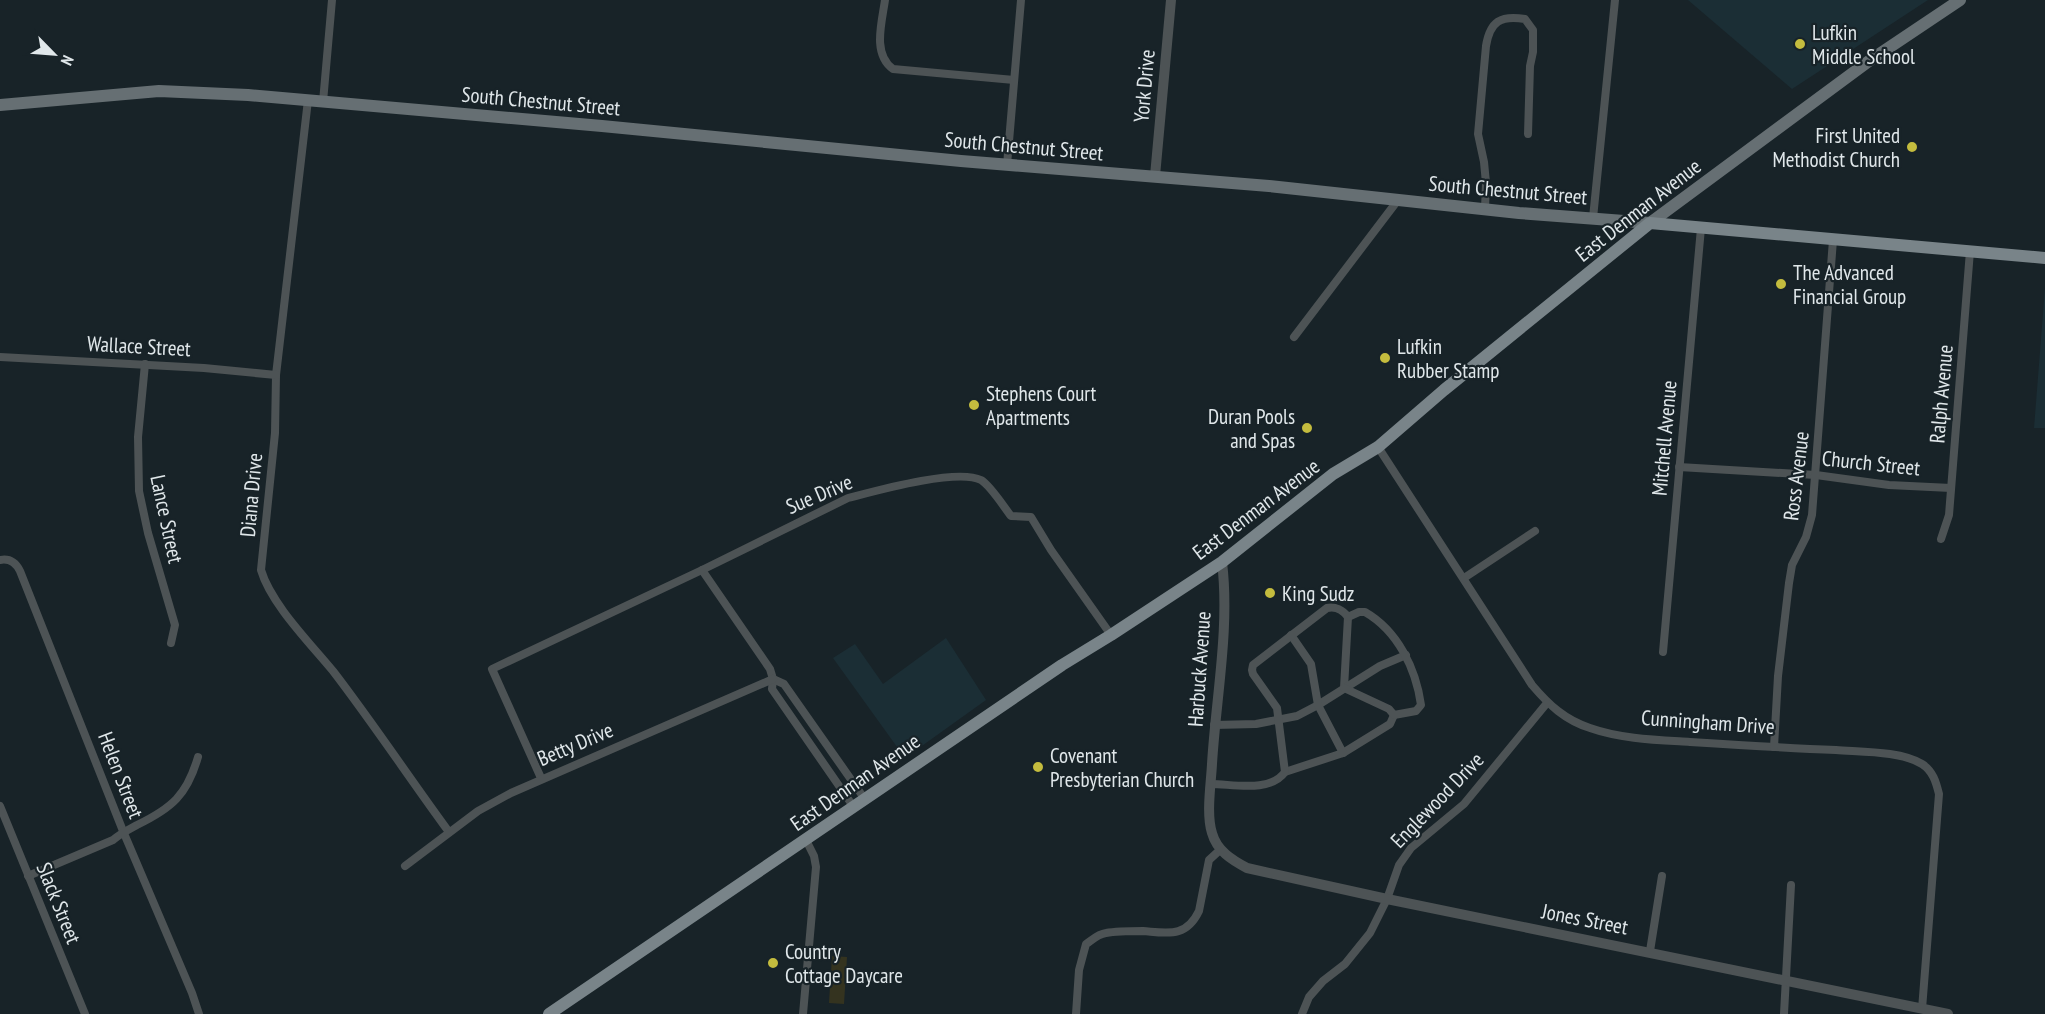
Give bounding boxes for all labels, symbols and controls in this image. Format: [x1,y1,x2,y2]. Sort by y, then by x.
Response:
place label: Lufkin Middle School [1812,19,1915,70]
north arrow [24,24,84,84]
marker: Lufkin Middle School [1793,37,1807,51]
street label: York Drive [1127,48,1161,124]
text: N [57,52,78,68]
street label: South Chestnut Street [461,81,622,121]
place label: First United Methodist Church [1772,122,1900,173]
street label: South Chestnut Street [944,126,1105,166]
marker: First United Methodist Church [1905,140,1919,154]
street label: East Denman Avenue [1570,153,1706,267]
street label: South Chestnut Street [1428,170,1589,210]
place label: The Advanced Financial Group [1793,259,1906,310]
marker: The Advanced Financial Group [1774,277,1788,291]
street label: Wallace Street [87,330,192,362]
place label: Lufkin Rubber Stamp [1397,333,1499,384]
street label: Ralph Avenue [1923,344,1959,444]
marker: Lufkin Rubber Stamp [1378,351,1392,365]
street label: Mitchell Avenue [1646,379,1682,497]
place label: Stephens Court Apartments [986,380,1097,431]
marker: Stephens Court Apartments [967,398,981,412]
place label: Duran Pools and Spas [1208,403,1295,454]
marker: Duran Pools and Spas [1300,421,1314,435]
street label: Ross Avenue [1777,430,1815,522]
street label: Church Street [1821,444,1922,482]
street label: Diana Drive [234,452,268,538]
street label: East Denman Avenue [1187,452,1325,566]
street label: Sue Drive [782,468,856,520]
street label: Lance Street [144,472,190,566]
place label: King Sudz [1282,580,1354,607]
marker: King Sudz [1263,586,1277,600]
street label: Harbuck Avenue [1181,610,1217,728]
street label: Cunningham Drive [1640,704,1776,740]
street label: Betty Drive [533,716,617,772]
street label: East Denman Avenue [785,727,925,837]
street label: Helen Street [92,728,150,822]
place label: Covenant Presbyterian Church [1050,742,1194,793]
street label: Englewood Drive [1385,746,1489,854]
marker: Covenant Presbyterian Church [1031,760,1045,774]
street label: Slack Street [31,858,88,948]
street label: Jones Street [1539,897,1631,941]
place label: Country Cottage Daycare [785,938,903,989]
marker: Country Cottage Daycare [766,956,780,970]

